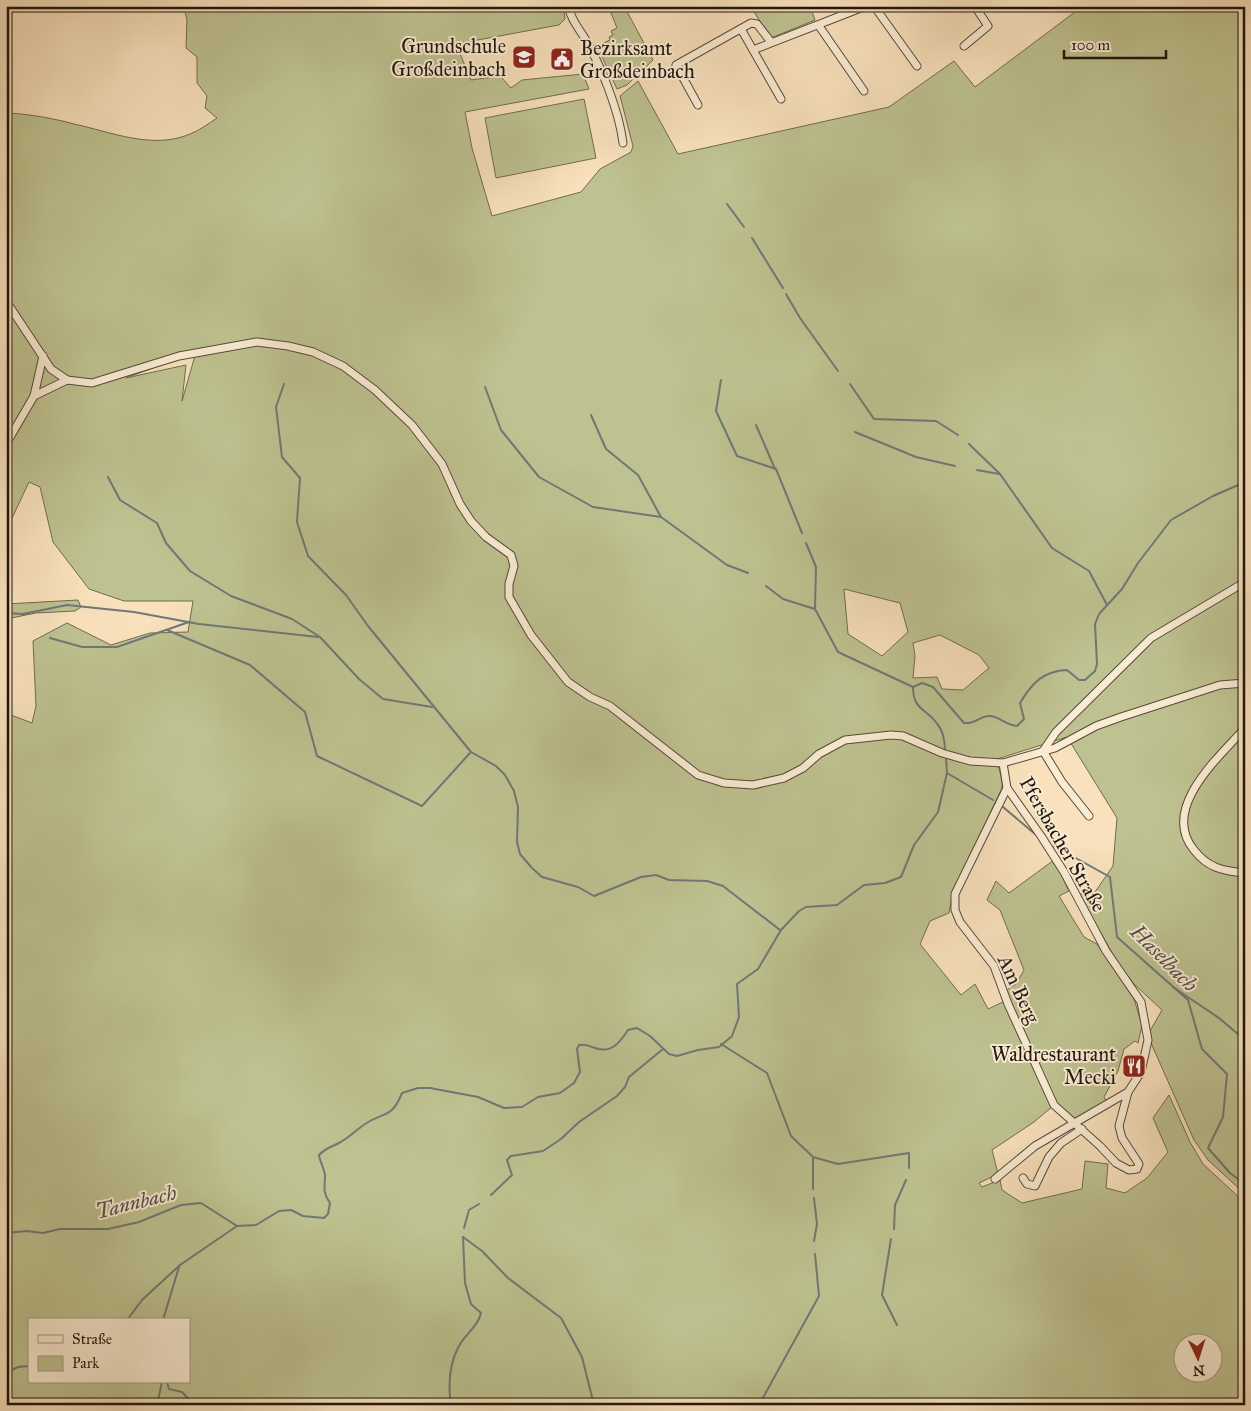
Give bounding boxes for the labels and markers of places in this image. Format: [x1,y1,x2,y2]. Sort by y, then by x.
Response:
place label: Grundschule Großdeinbach [391,34,506,81]
place label: Bezirksamt Großdeinbach [580,36,695,83]
school or university icon: Grundschule Großdeinbach [511,44,537,70]
public building icon: Bezirksamt Großdeinbach [549,46,575,72]
place label: Waldrestaurant Mecki [991,1042,1116,1089]
restaurant icon: Waldrestaurant Mecki [1121,1053,1147,1079]

